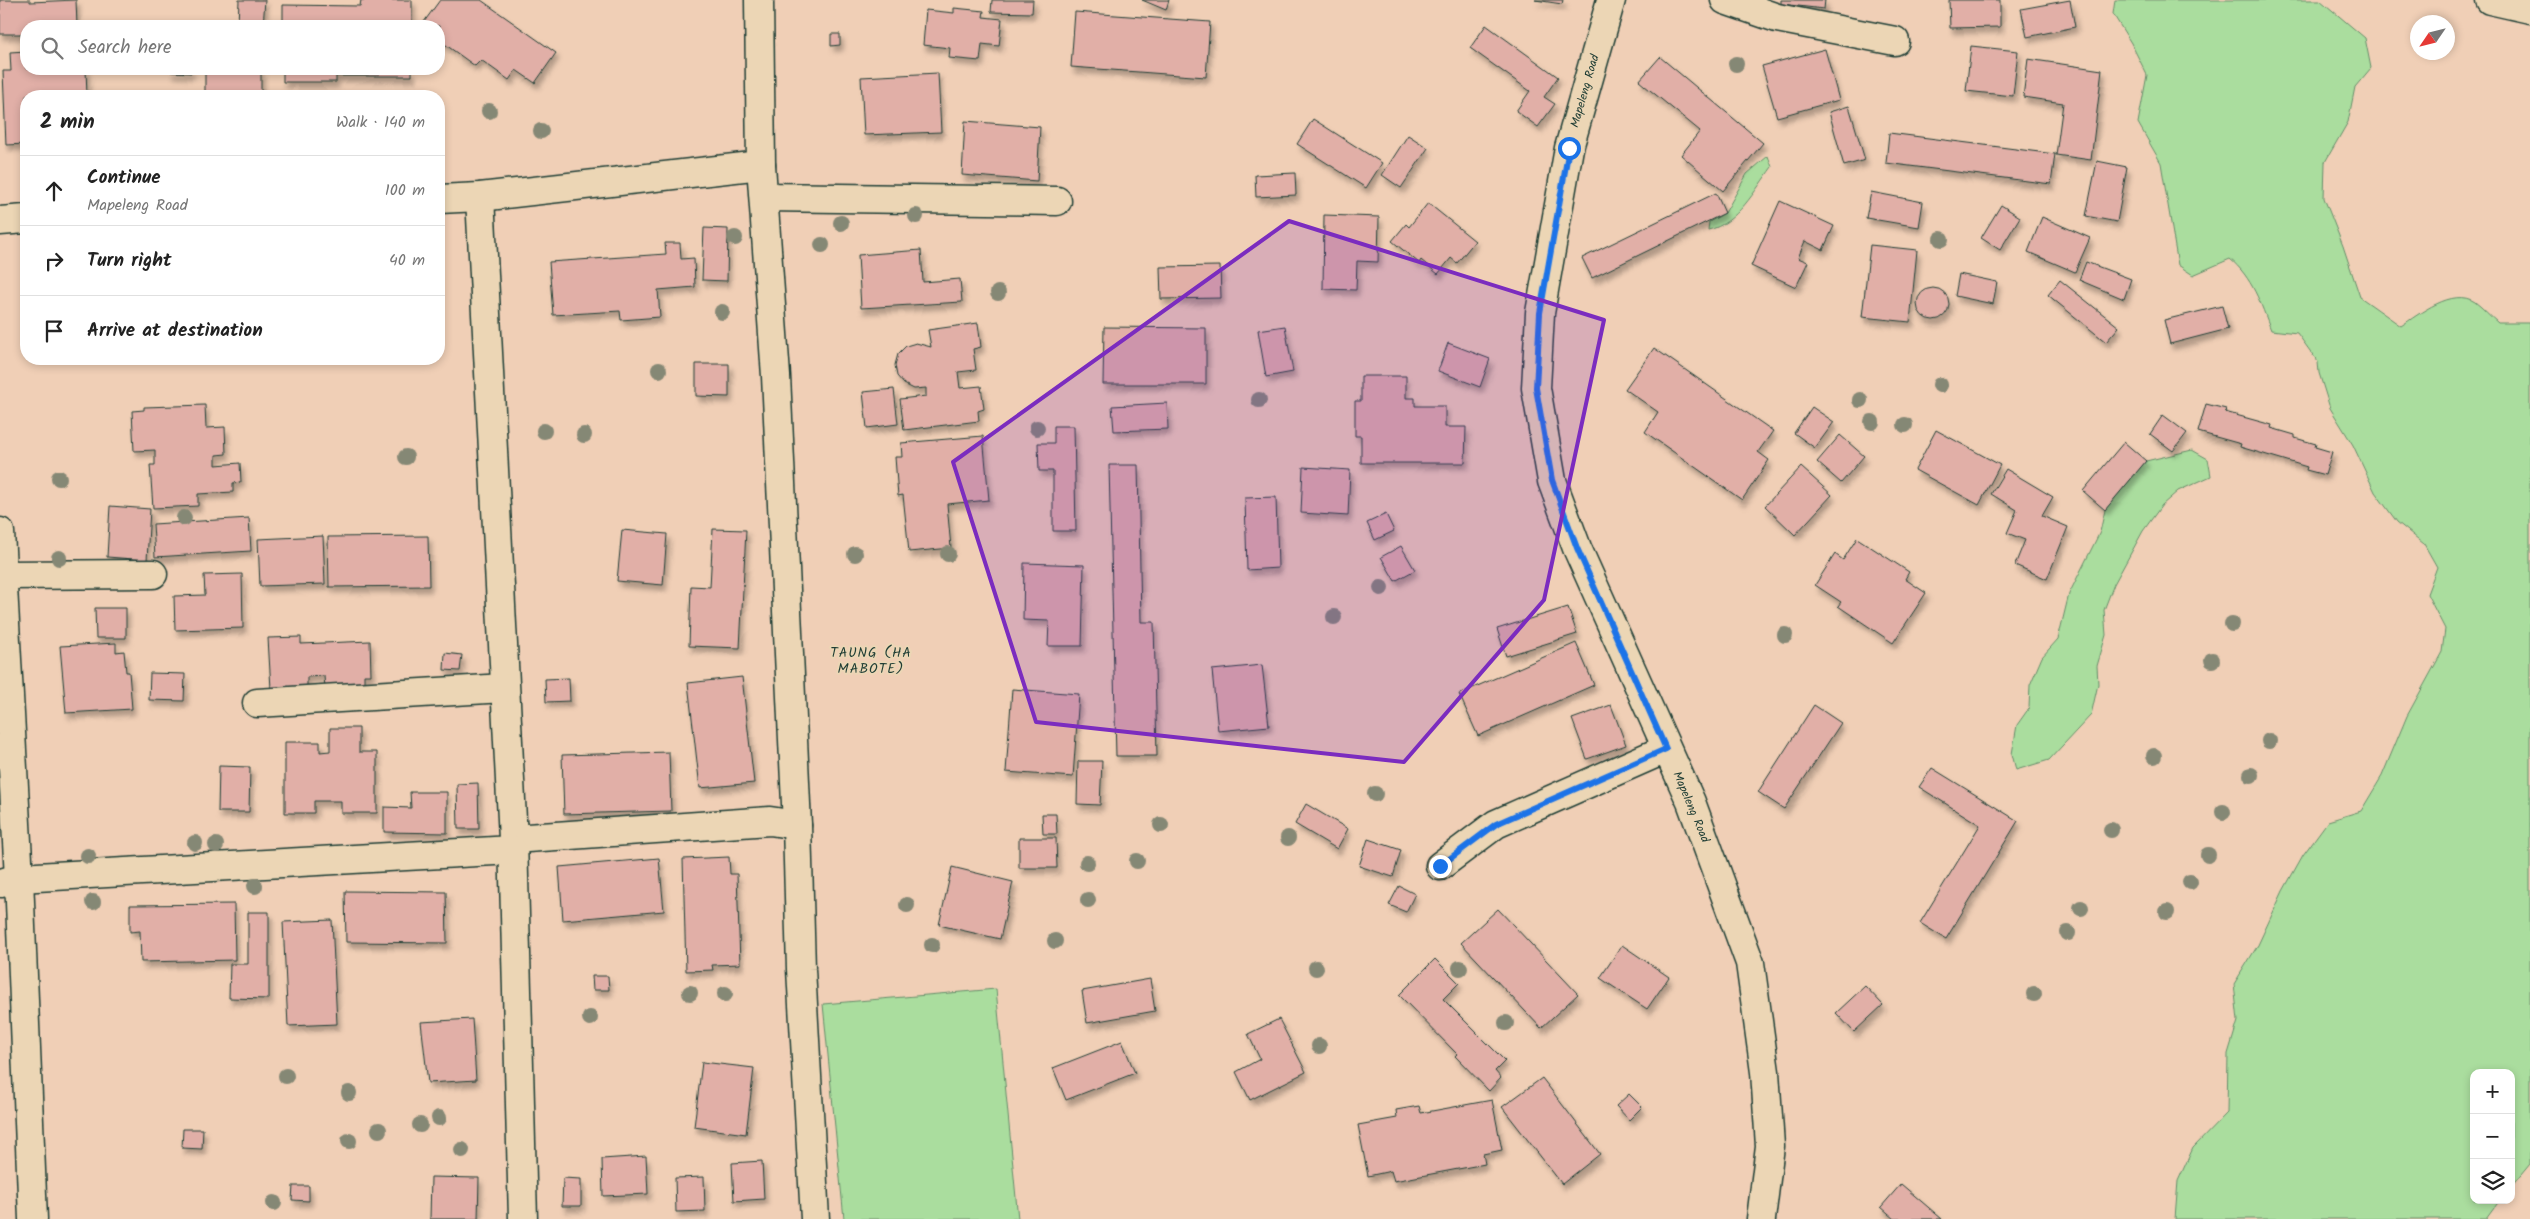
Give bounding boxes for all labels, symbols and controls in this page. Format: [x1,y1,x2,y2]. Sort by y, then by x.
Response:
north arrow [2410,15,2455,60]
search box [20,20,445,75]
text: Search here [78,33,172,63]
icon: search [38,34,66,62]
street label: Mapeleng Road [1565,51,1605,130]
text: 2 min [40,106,95,139]
text: Walk · 140 m [336,110,425,135]
route start [1558,137,1581,160]
text: Continue [87,163,160,193]
icon: ahead [40,177,68,205]
text: 100 m [385,178,425,203]
text: Mapeleng Road [87,193,188,218]
text: Turn right [87,246,172,276]
icon: right [40,247,68,275]
text: 40 m [389,248,425,273]
text: Arrive at destination [87,316,263,346]
icon: arrive [40,317,68,345]
district label: TAUNG (HA MABOTE) [830,642,912,680]
street label: Mapeleng Road [1667,769,1715,846]
route end [1429,855,1452,878]
map controls [2470,1069,2515,1204]
button: + [2470,1069,2515,1114]
button: − [2470,1114,2515,1159]
button: layers [2470,1159,2515,1204]

